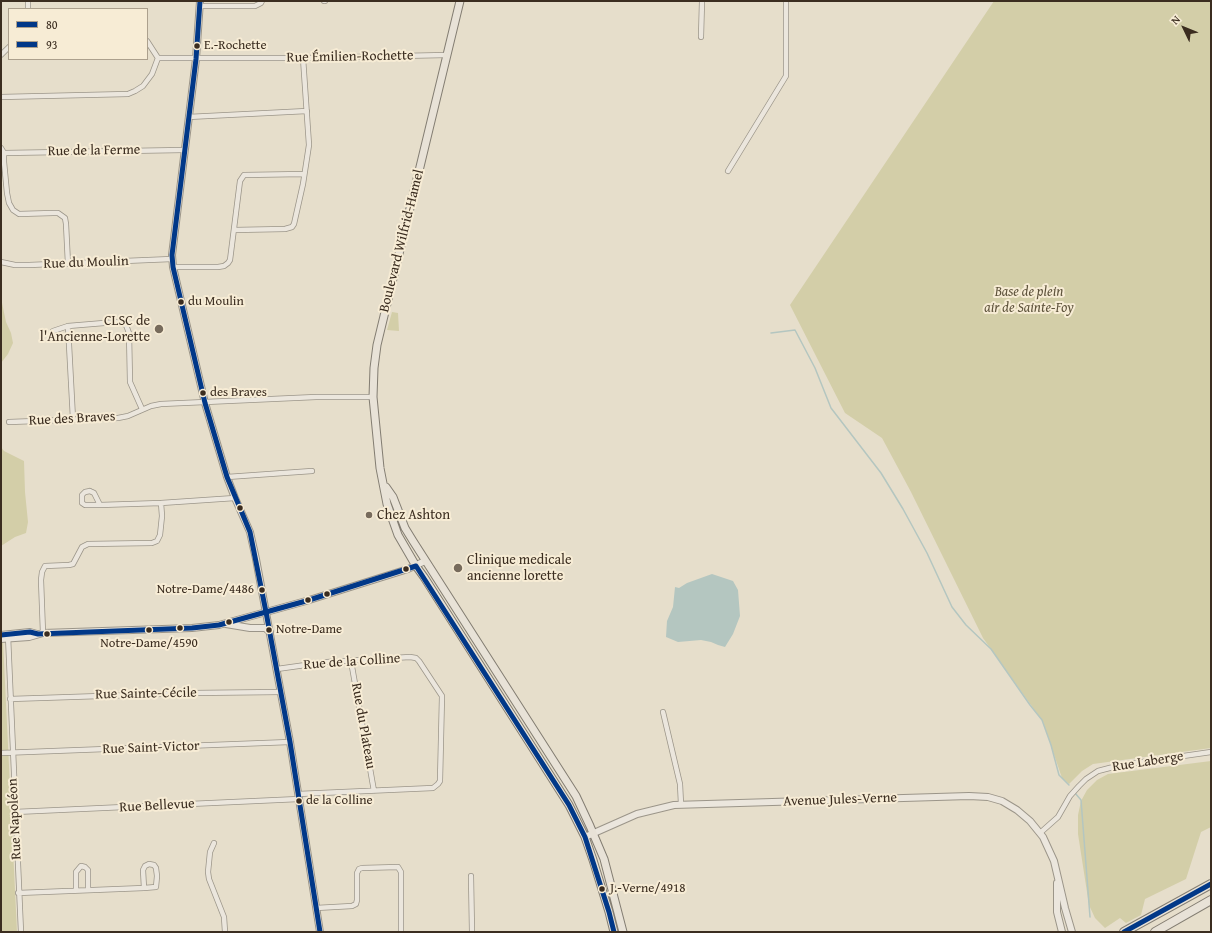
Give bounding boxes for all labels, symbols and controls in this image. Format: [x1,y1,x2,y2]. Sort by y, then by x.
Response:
legend [8,8,148,60]
north arrow [1164,8,1204,48]
text: N [1167,12,1184,28]
text: 80 [46,16,58,33]
text: 93 [46,36,58,53]
place label: E.-Rochette [204,38,267,54]
marker: E.-Rochette [192,41,202,51]
street label: Rue Émilien-Rochette [286,47,414,67]
street label: Rue de la Ferme [48,142,140,160]
street label: Boulevard Wilfrid-Hamel [376,168,428,314]
street label: Rue du Moulin [43,253,129,273]
park label: Base de plein air de Sainte-Foy [984,284,1074,316]
place label: du Moulin [188,294,244,310]
marker: du Moulin [176,297,186,307]
place label: CLSC de l'Ancienne-Lorette [40,313,150,346]
marker: CLSC de l'Ancienne-Lorette [153,323,165,335]
place label: des Braves [210,385,267,401]
marker: des Braves [198,388,208,398]
street label: Rue des Braves [28,408,116,430]
unlabelled marker [235,503,245,513]
place label: Chez Ashton [377,507,450,523]
marker: Chez Ashton [364,510,374,520]
place label: Clinique medicale ancienne lorette [467,552,572,584]
marker: Clinique medicale ancienne lorette [452,562,464,574]
unlabelled marker [401,564,411,574]
place label: Notre-Dame/4486 [157,582,254,598]
marker: Notre-Dame/4486 [257,585,267,595]
unlabelled marker [322,589,332,599]
unlabelled marker [303,595,313,605]
unlabelled marker [224,617,234,627]
place label: Notre-Dame [276,622,342,638]
unlabelled marker [175,623,185,633]
marker: Notre-Dame/4590 [144,625,154,635]
marker: Notre-Dame [264,625,274,635]
unlabelled marker [42,629,52,639]
place label: Notre-Dame/4590 [100,636,198,652]
street label: Rue de la Colline [303,650,401,674]
street label: Rue du Plateau [347,682,379,770]
street label: Rue Sainte-Cécile [95,685,197,703]
street label: Rue Saint-Victor [102,738,200,758]
street label: Rue Laberge [1111,748,1185,776]
street label: Rue Napoléon [4,778,26,860]
street label: Avenue Jules-Verne [783,790,897,810]
place label: de la Colline [306,793,373,809]
street label: Rue Bellevue [119,796,195,816]
marker: de la Colline [294,796,304,806]
place label: J.-Verne/4918 [610,881,685,897]
marker: J.-Verne/4918 [597,884,607,894]

